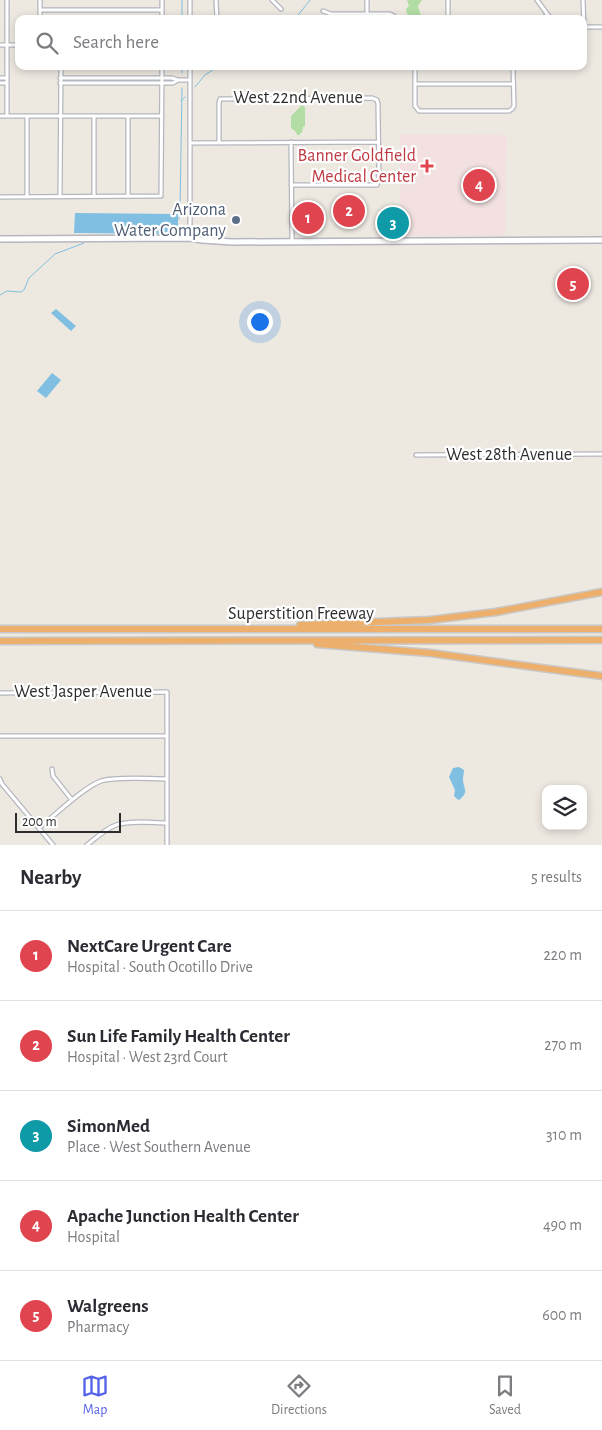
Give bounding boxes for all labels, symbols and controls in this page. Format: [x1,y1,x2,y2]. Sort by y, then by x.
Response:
search box [15,15,587,70]
icon: search [33,29,61,57]
text: Search here [73,33,159,52]
street label: West 22nd Avenue [233,89,363,107]
place label: Banner Goldfield Medical Center [298,147,416,186]
marker: Banner Goldfield Medical Center [420,159,434,173]
pin: 4 [463,166,495,204]
pin: 2 [333,192,365,230]
pin: 1 [292,199,324,237]
place label: Arizona Water Company [114,201,226,240]
pin: 3 [377,204,409,242]
marker: Arizona Water Company [230,214,242,226]
pin: 5 [557,265,589,303]
your location [247,309,273,335]
street label: West 28th Avenue [446,446,572,464]
street label: Superstition Freeway [228,605,374,623]
street label: West Jasper Avenue [14,683,152,701]
map controls [542,785,587,830]
button: layers [542,785,587,830]
scale bar [15,810,121,833]
text: 200 m [22,815,57,829]
text: Nearby [20,867,81,888]
text: 5 results [531,869,582,885]
text: NextCare Urgent Care [67,937,232,956]
text: 1 [33,947,39,963]
text: 220 m [544,947,582,963]
text: Hospital · South Ocotillo Drive [67,959,253,975]
text: Sun Life Family Health Center [67,1027,290,1046]
text: 2 [32,1037,40,1053]
text: 270 m [544,1037,582,1053]
text: Hospital · West 23rd Court [67,1049,228,1065]
text: SimonMed [67,1117,150,1136]
text: 3 [33,1127,39,1143]
text: 310 m [546,1127,582,1143]
text: Place · West Southern Avenue [67,1139,251,1155]
text: Apache Junction Health Center [67,1207,299,1226]
text: 4 [32,1217,40,1233]
text: 490 m [543,1217,582,1233]
text: Hospital [67,1229,120,1245]
text: Walgreens [67,1297,149,1316]
text: 5 [33,1307,39,1323]
text: 600 m [542,1307,582,1323]
text: Pharmacy [67,1319,129,1335]
tab: Map [81,1372,109,1419]
tab: Directions [271,1372,327,1419]
tab: Saved [489,1372,521,1419]

